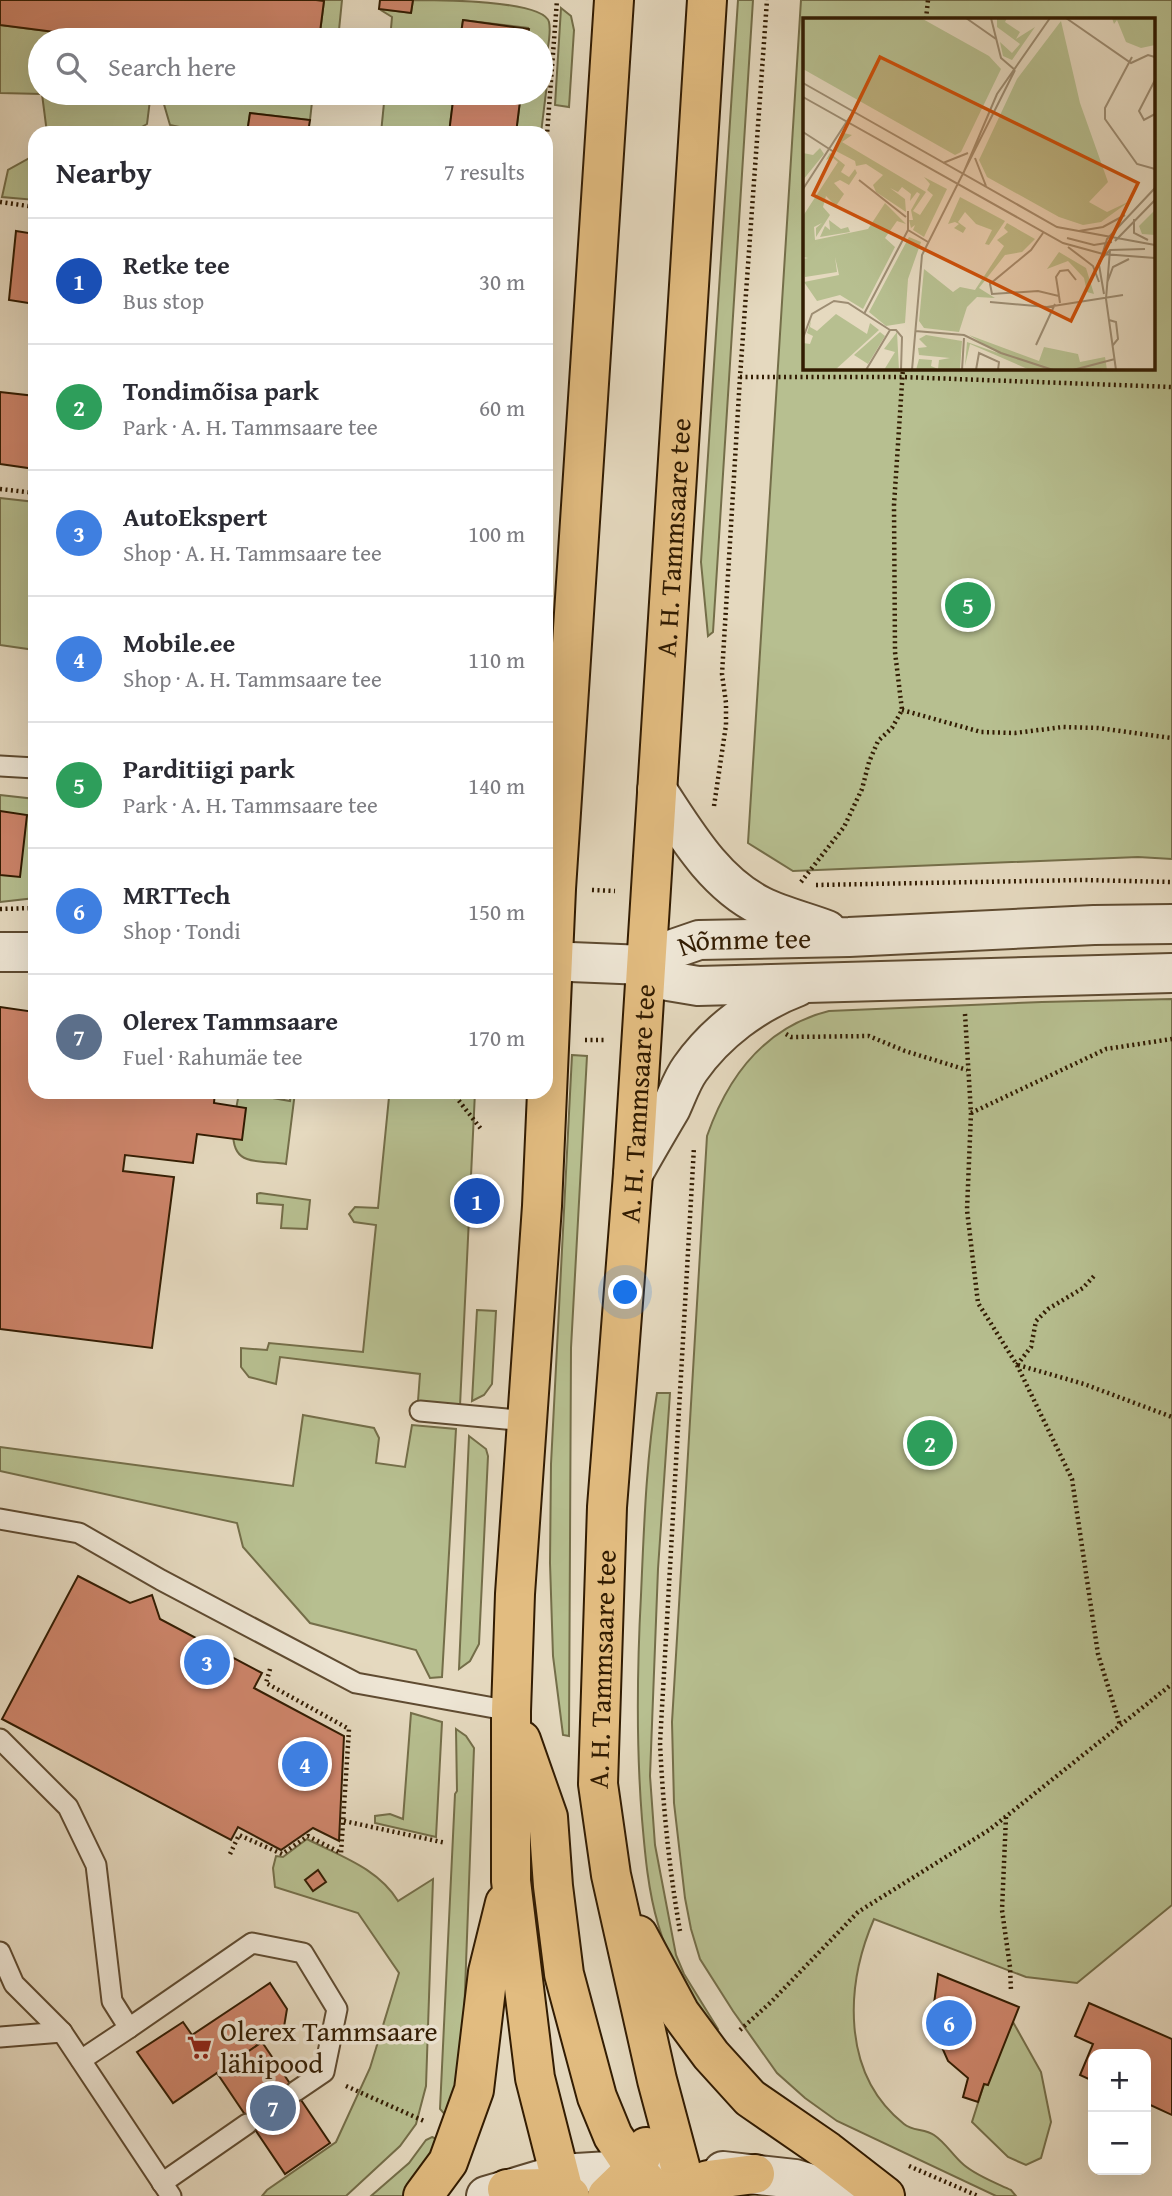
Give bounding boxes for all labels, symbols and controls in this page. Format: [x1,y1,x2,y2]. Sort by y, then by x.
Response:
inset map [803,18,1154,369]
search box [28,28,553,105]
text: Search here [108,47,236,86]
icon: search [52,48,90,86]
text: Nearby [56,150,152,194]
text: 7 results [444,155,525,188]
text: Retke tee [123,245,230,284]
text: 1 [73,265,85,298]
text: 30 m [479,265,525,298]
text: Bus stop [123,284,204,317]
text: Tondimõisa park [123,371,319,410]
text: 2 [73,391,85,424]
text: 60 m [479,391,525,424]
text: Park · A. H. Tammsaare tee [123,410,378,443]
street label: A. H. Tammsaare tee [645,417,701,658]
text: AutoEkspert [123,497,267,536]
text: 3 [73,517,85,550]
text: 100 m [468,517,525,550]
text: Shop · A. H. Tammsaare tee [123,536,382,569]
pin: 5 [945,579,991,631]
text: Mobile.ee [123,623,235,662]
text: 4 [73,643,85,676]
text: 110 m [468,643,525,676]
text: Shop · A. H. Tammsaare tee [123,662,382,695]
text: Parditiigi park [123,749,294,788]
text: 5 [73,769,85,802]
text: 140 m [468,769,525,802]
text: Park · A. H. Tammsaare tee [123,788,378,821]
text: MRTTech [123,875,230,914]
text: 6 [73,895,85,928]
text: 150 m [468,895,525,928]
text: Shop · Tondi [123,914,241,947]
street label: Nõmme tee [672,917,811,966]
street label: A. H. Tammsaare tee [608,983,665,1224]
text: Olerex Tammsaare [123,1001,338,1040]
text: 7 [73,1021,85,1054]
text: 170 m [468,1021,525,1054]
text: Fuel · Rahumäe tee [123,1040,303,1073]
pin: 1 [454,1175,500,1227]
your location [608,1275,642,1309]
pin: 2 [907,1417,953,1469]
street label: A. H. Tammsaare tee [577,1549,626,1789]
pin: 3 [184,1636,230,1688]
pin: 4 [282,1738,328,1790]
pin: 6 [926,1997,972,2049]
place label: Olerex Tammsaare lähipood [220,2010,438,2083]
supermarket icon: Olerex Tammsaare lähipood [186,2033,214,2061]
map controls [1088,2049,1151,2175]
button: + [1088,2049,1151,2112]
pin: 7 [250,2082,296,2134]
button: − [1088,2112,1151,2175]

